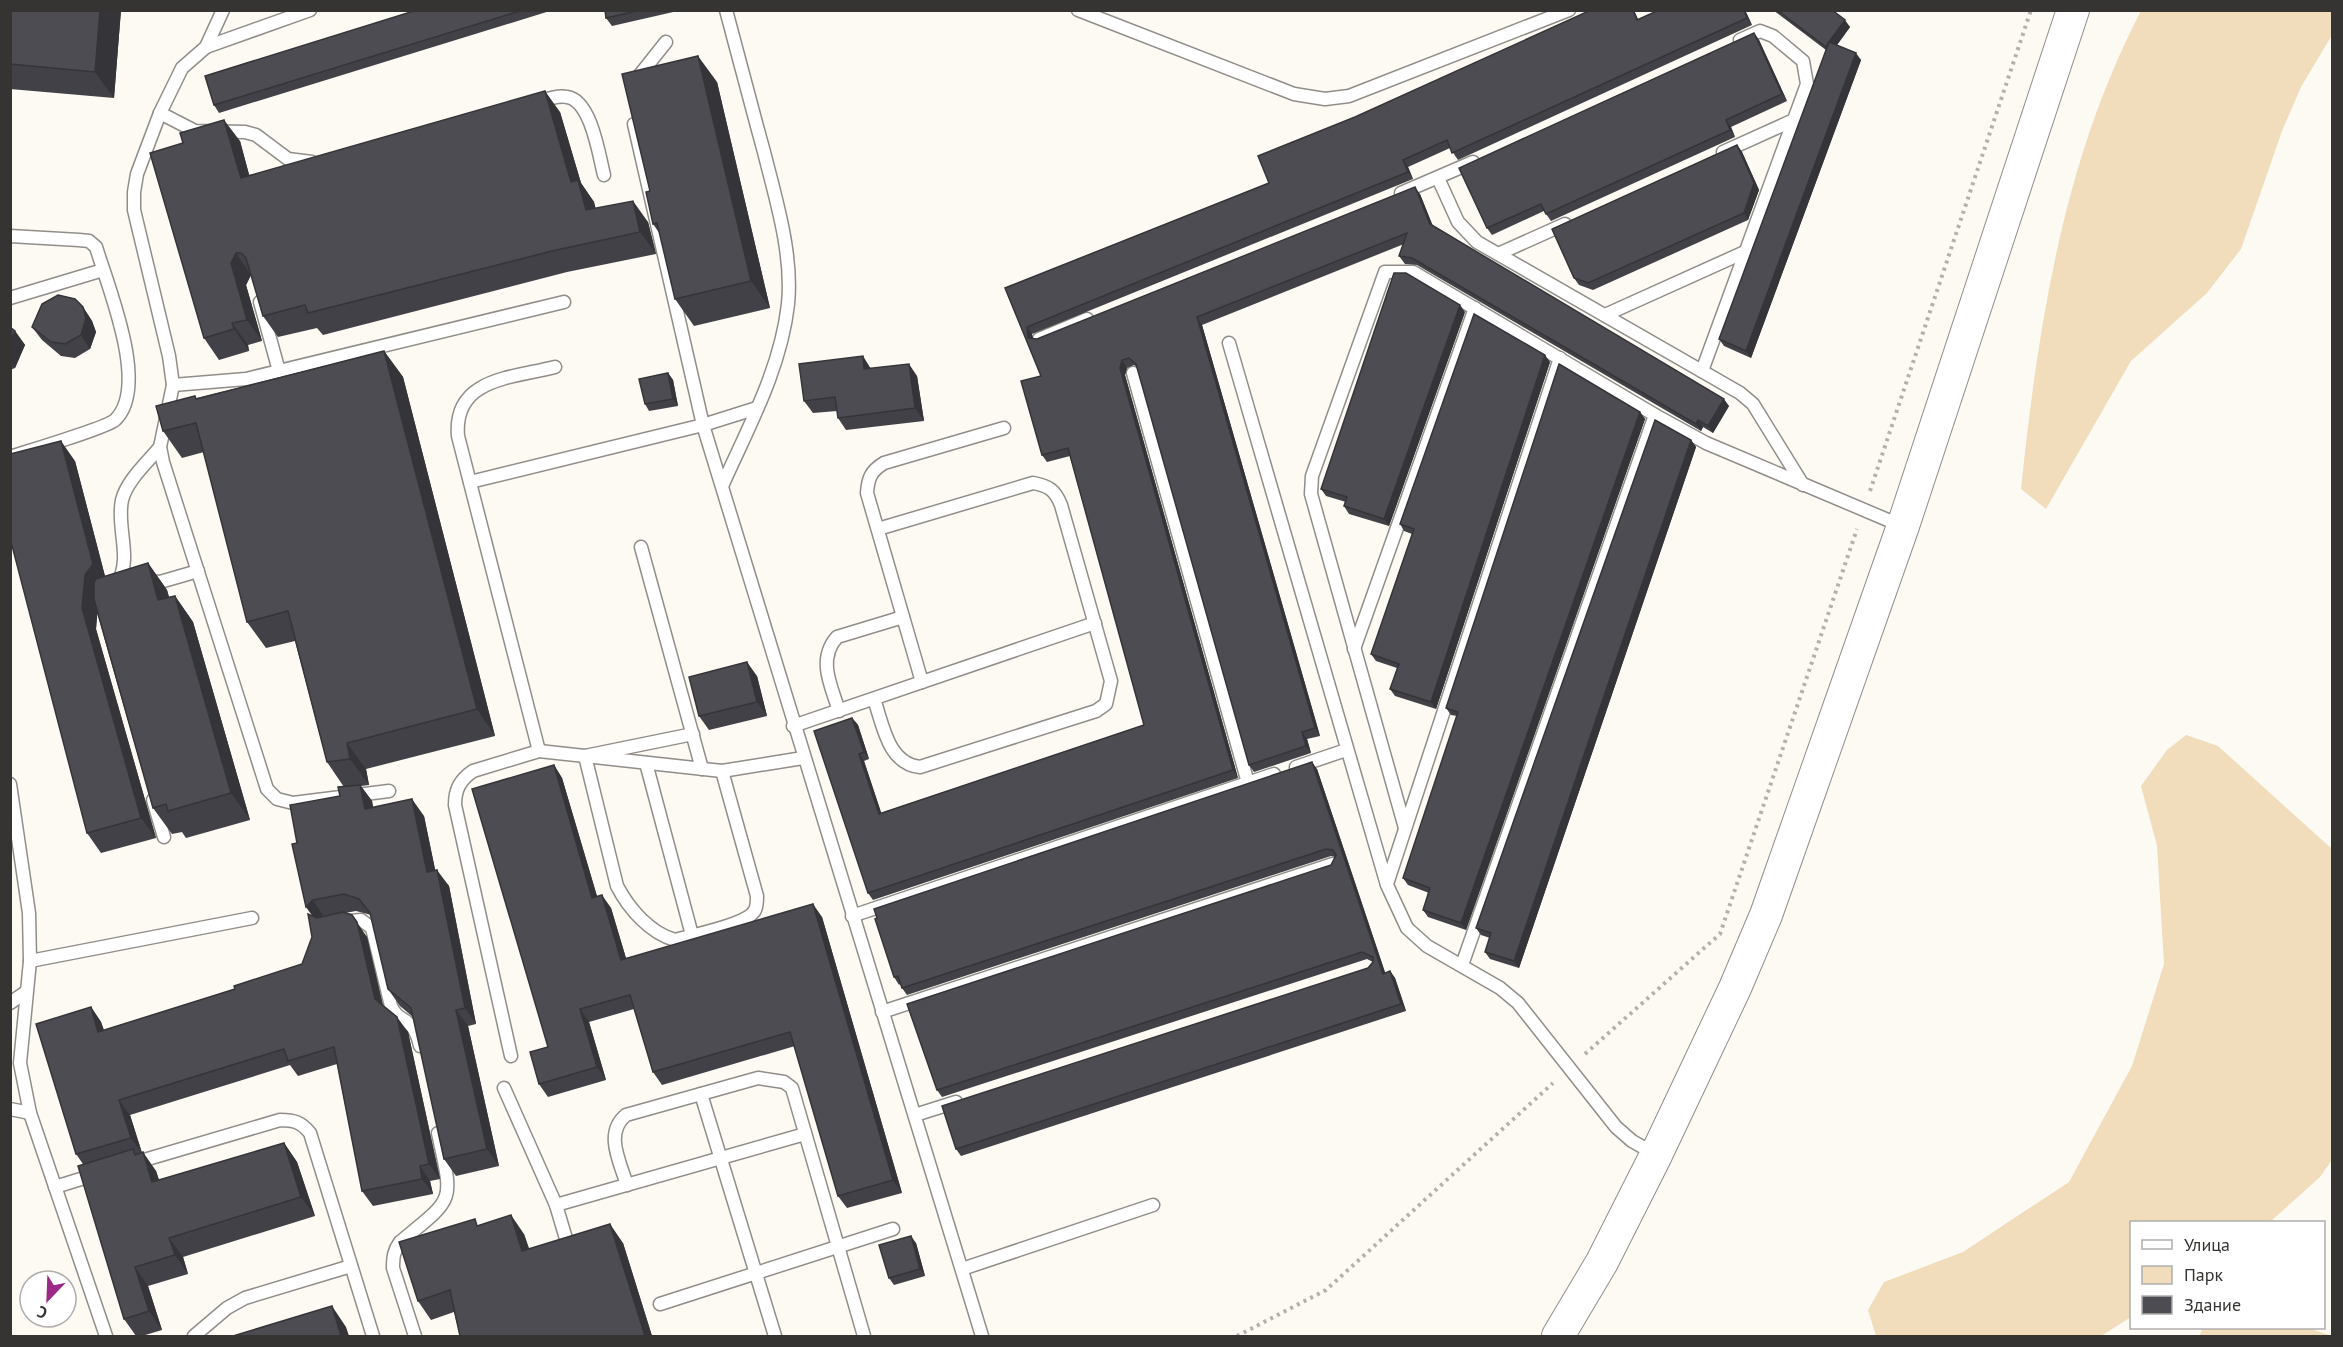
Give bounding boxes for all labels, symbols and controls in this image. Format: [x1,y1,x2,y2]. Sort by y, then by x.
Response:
legend [2130,1221,2325,1329]
text: Улица [2184,1233,2230,1256]
text: Парк [2184,1263,2224,1286]
north arrow [18,1269,78,1329]
text: Здание [2184,1293,2241,1316]
text: С [34,1302,50,1324]

